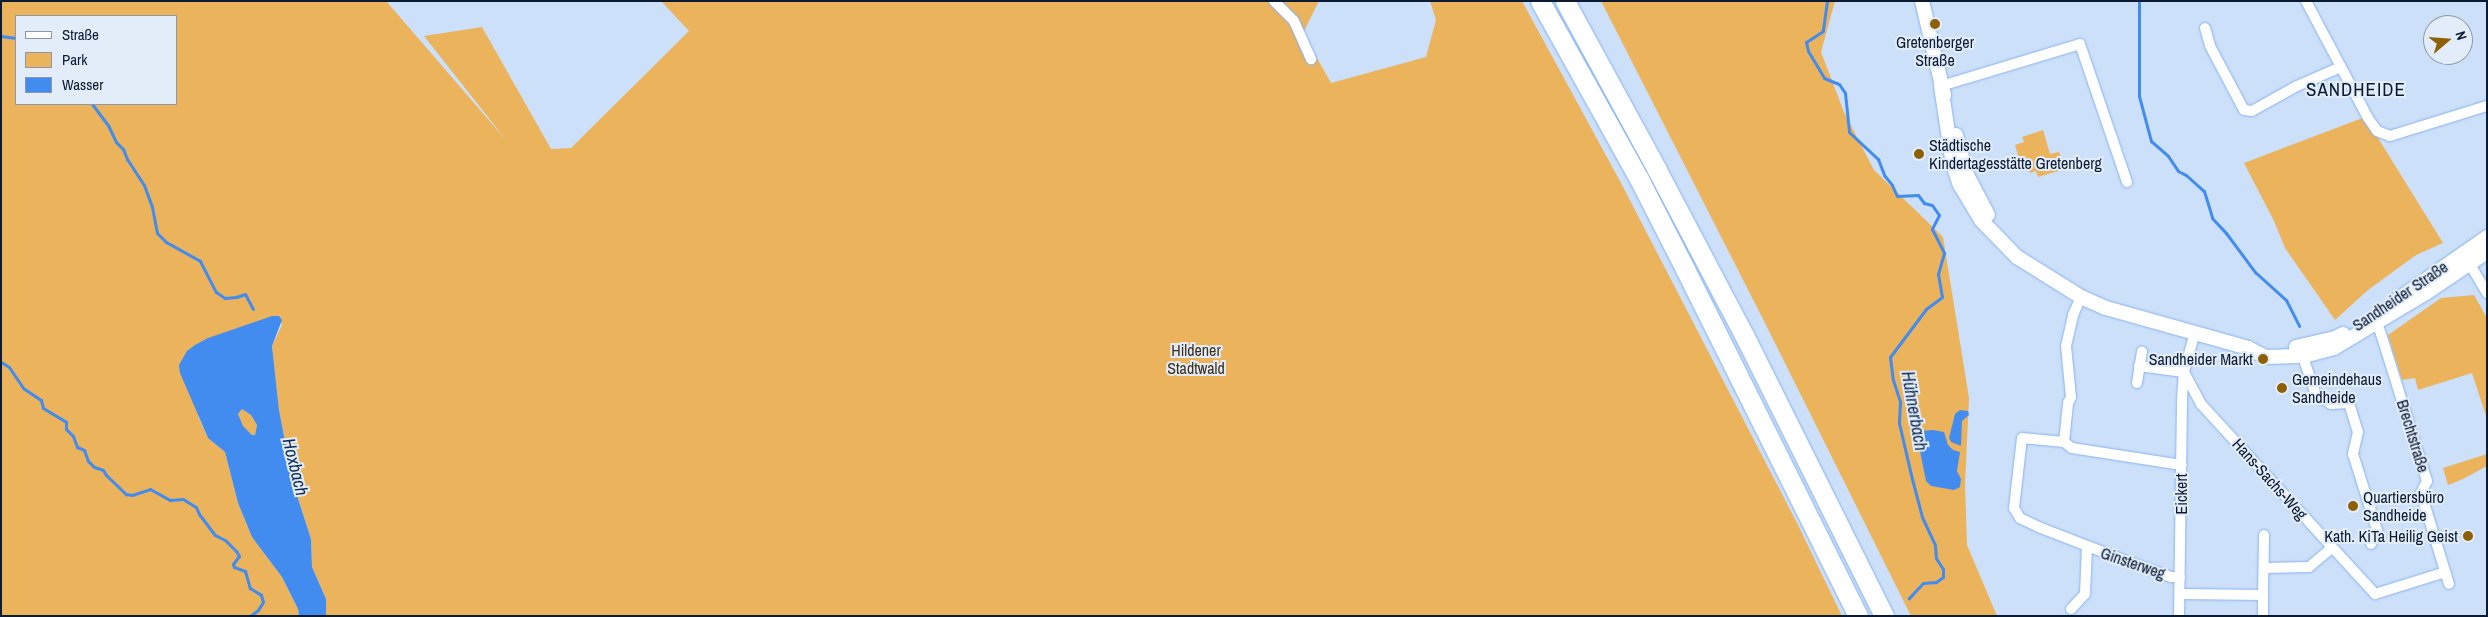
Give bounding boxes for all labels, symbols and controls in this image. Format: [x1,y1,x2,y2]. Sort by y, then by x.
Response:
legend [15,15,178,105]
north arrow [2423,15,2473,65]
marker: Gretenberger Straße [1929,18,1941,30]
text: Straße [62,24,99,45]
text: N [2451,29,2471,42]
place label: Gretenberger Straße [1896,32,1974,70]
text: Park [62,49,87,70]
text: Wasser [62,74,103,95]
district label: SANDHEIDE [2305,79,2407,101]
place label: Städtische Kindertagesstätte Gretenberg [1929,135,2102,173]
marker: Städtische Kindertagesstätte Gretenberg [1913,148,1925,160]
street label: Sandheider Straße [2349,257,2451,335]
park label: Hildener Stadtwald [1167,340,1225,378]
place label: Sandheider Markt [2149,349,2253,369]
marker: Sandheider Markt [2257,353,2269,365]
place label: Gemeindehaus Sandheide [2292,369,2382,407]
water label: Hühnerbach [1896,370,1932,452]
marker: Gemeindehaus Sandheide [2276,382,2288,394]
street label: Brechtstraße [2393,397,2433,475]
street label: Hans-Sachs-Weg [2229,434,2311,524]
water label: Hoxbach [277,436,313,498]
street label: Eickert [2171,474,2191,514]
place label: Quartiersbüro Sandheide [2363,487,2444,525]
marker: Quartiersbüro Sandheide [2347,500,2359,512]
place label: Kath. KiTa Heilig Geist [2324,526,2458,546]
marker: Kath. KiTa Heilig Geist [2462,530,2474,542]
street label: Ginsterweg [2098,543,2168,583]

